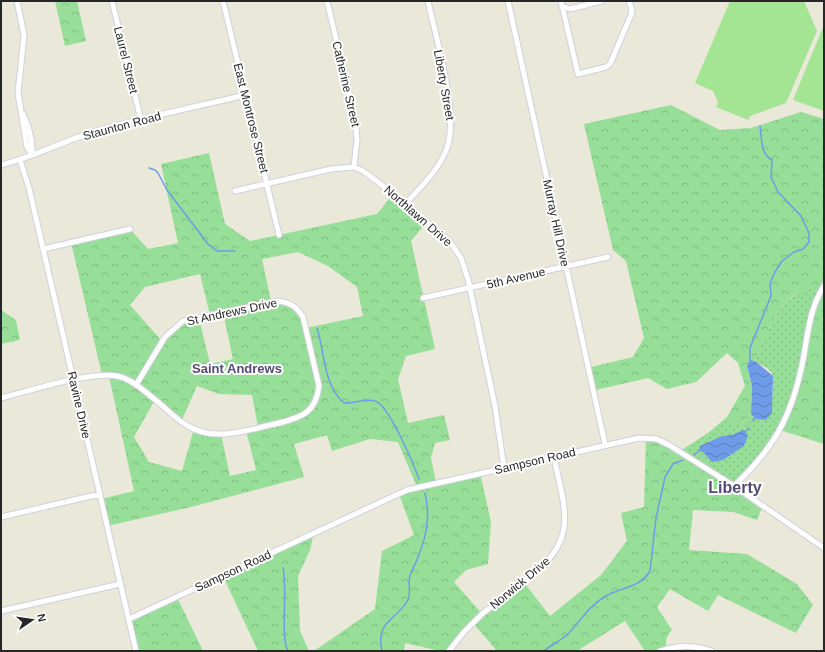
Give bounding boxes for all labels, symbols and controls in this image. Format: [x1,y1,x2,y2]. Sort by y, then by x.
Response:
street label: Laurel Street [111,25,141,96]
street label: Catherine Street [329,40,363,129]
street label: Liberty Street [431,49,457,122]
street label: East Montrose Street [231,62,272,175]
street label: Staunton Road [82,109,162,143]
street label: Murray Hill Drive [540,178,572,268]
street label: Northlawn Drive [381,183,455,249]
street label: 5th Avenue [485,264,547,292]
street label: St Andrews Drive [186,296,279,328]
district label: Saint Andrews [192,361,282,376]
street label: Ravine Drive [64,370,94,440]
street label: Sampson Road [493,445,577,477]
district label: Liberty [708,479,762,496]
street label: Sampson Road [193,547,273,595]
street label: Norwick Drive [487,554,553,612]
north arrow [12,600,52,640]
text: N [35,613,48,623]

